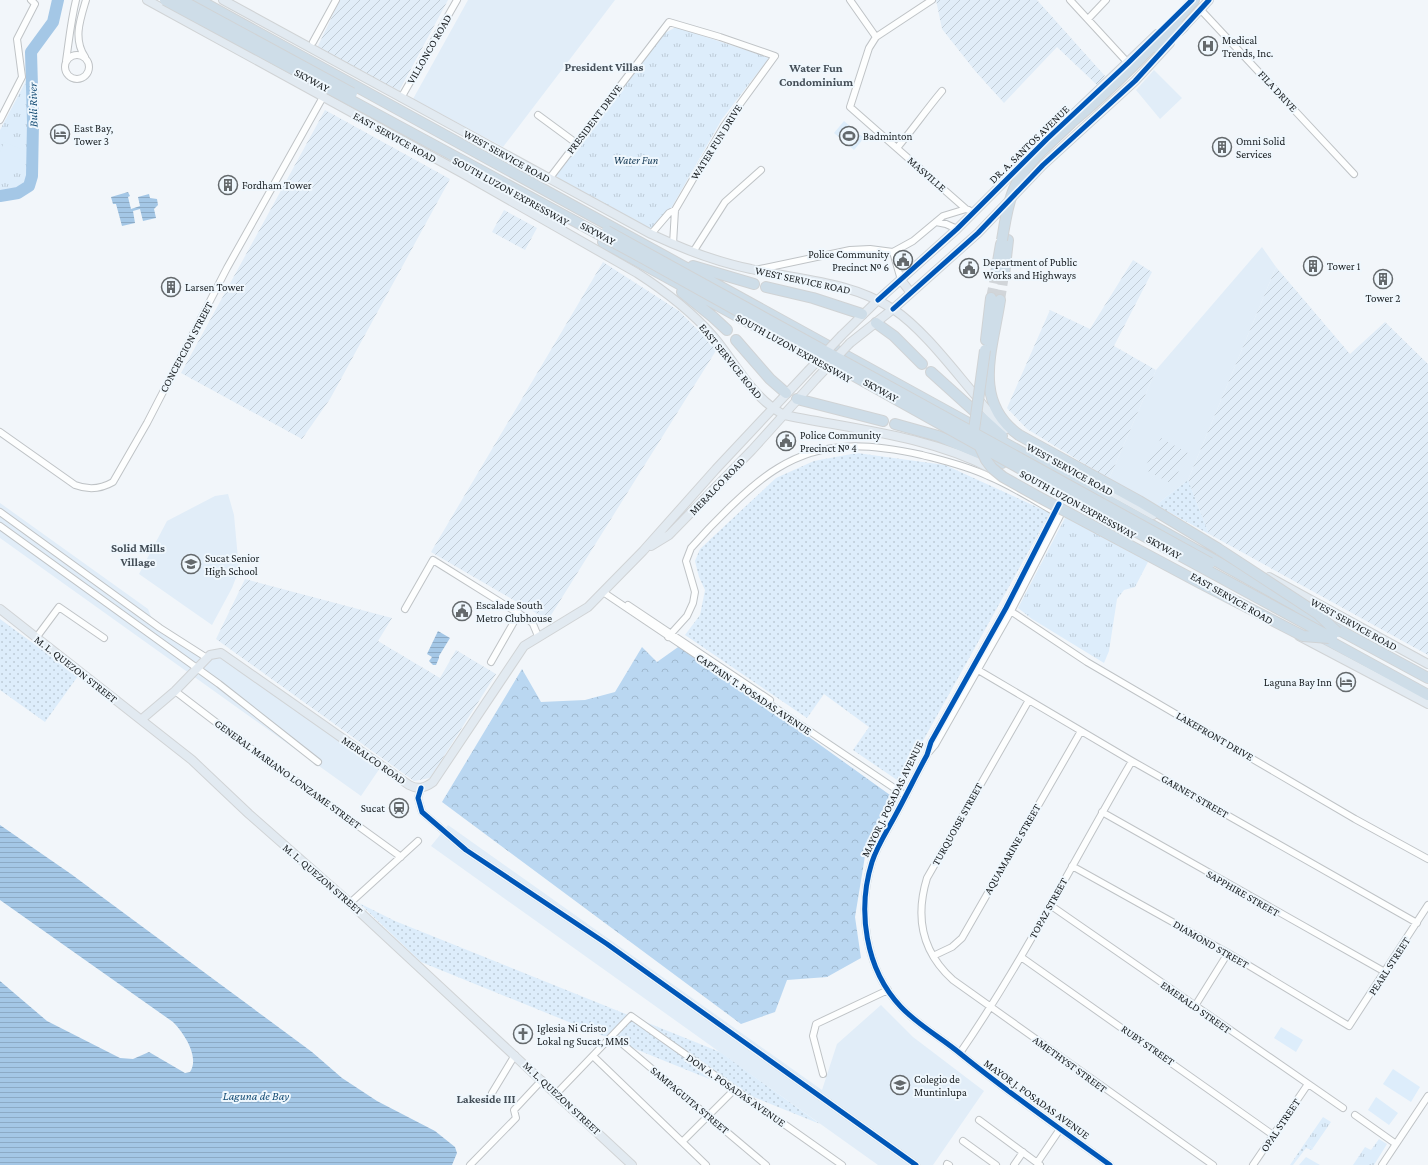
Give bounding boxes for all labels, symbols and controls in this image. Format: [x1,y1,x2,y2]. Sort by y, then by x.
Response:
street label: VILLONCO ROAD [404,12,454,86]
place label: Medical Trends, Inc. [1222,34,1273,60]
hospital icon: Medical Trends, Inc. [1197,35,1219,57]
district label: President Villas [565,60,644,74]
district label: Water Fun Condominium [779,61,854,89]
street label: SKYWAY [293,66,332,94]
street label: FILA DRIVE [1256,68,1300,114]
water label: Buli River [26,82,40,127]
street label: PRESIDENT DRIVE [564,82,624,156]
street label: WATER FUN DRIVE [688,102,744,182]
street label: DR. A. SANTOS AVENUE [986,103,1072,185]
street label: EAST SERVICE ROAD [351,109,439,165]
place label: East Bay, Tower 3 [74,122,113,147]
hotel icon: East Bay, Tower 3 [49,123,71,145]
sports icon: Badminton [838,125,860,147]
street label: WEST SERVICE ROAD [462,127,552,185]
place label: Badminton [863,130,913,142]
place label: Omni Solid Services [1236,135,1285,160]
building icon: Omni Solid Services [1211,136,1233,158]
street label: SOUTH LUZON EXPRESSWAY [451,154,571,228]
park label: Water Fun [614,154,659,166]
street label: MASVILLE [905,154,949,194]
building icon: Fordham Tower [217,174,239,196]
place label: Fordham Tower [242,179,312,191]
street label: SKYWAY [579,219,618,247]
place label: Police Community Precinct № 6 [808,248,890,273]
public building icon: Police Community Precinct № 6 [892,249,914,271]
building icon: Tower 1 [1302,255,1324,277]
place label: Department of Public Works and Highways [983,256,1077,282]
public building icon: Department of Public Works and Highways [958,257,980,279]
place label: Tower 1 [1327,260,1361,272]
street label: WEST SERVICE ROAD [754,264,852,296]
building icon: Tower 2 [1372,268,1394,290]
building icon: Larsen Tower [160,276,182,298]
place label: Larsen Tower [185,281,244,293]
place label: Tower 2 [1365,292,1401,304]
street label: CONCEPCION STREET [157,300,215,394]
street label: SOUTH LUZON EXPRESSWAY [734,311,854,385]
street label: EAST SERVICE ROAD [697,321,765,401]
street label: SKYWAY [862,376,901,404]
place label: Police Community Precinct № 4 [800,429,882,454]
public building icon: Police Community Precinct № 4 [775,430,797,452]
street label: WEST SERVICE ROAD [1025,440,1115,498]
street label: MERALCO ROAD [687,455,747,517]
street label: SOUTH LUZON EXPRESSWAY [1018,467,1138,541]
street label: SKYWAY [1145,533,1184,561]
district label: Solid Mills Village [111,541,165,569]
place label: Sucat Senior High School [205,552,260,578]
school or university icon: Sucat Senior High School [180,553,202,575]
street label: EAST SERVICE ROAD [1189,569,1275,627]
street label: WEST SERVICE ROAD [1309,595,1399,653]
place label: Escalade South Metro Clubhouse [476,599,552,624]
public building icon: Escalade South Metro Clubhouse [451,600,473,622]
street label: M. L. QUEZON STREET [32,633,120,705]
street label: CAPTAIN T. POSADAS AVENUE [694,651,814,737]
hotel icon: Laguna Bay Inn [1335,671,1357,693]
place label: Laguna Bay Inn [1264,676,1332,689]
street label: LAKEFRONT DRIVE [1174,709,1256,763]
street label: GENERAL MARIANO LONZAME STREET [213,717,363,831]
street label: MERALCO ROAD [340,733,408,787]
street label: MAYOR J. POSADAS AVENUE [859,739,926,859]
street label: GARNET STREET [1159,772,1231,820]
street label: TURQUOISE STREET [929,781,985,867]
station icon: Sucat [388,797,410,819]
place label: Sucat [361,802,385,814]
street label: AQUAMARINE STREET [981,802,1043,896]
street label: M. L. QUEZON STREET [281,841,365,917]
street label: SAPPHIRE STREET [1204,867,1282,919]
street label: TOPAZ STREET [1026,876,1070,940]
street label: DIAMOND STREET [1171,918,1251,970]
street label: PEARL STREET [1366,935,1412,997]
street label: EMERALD STREET [1159,978,1233,1036]
place label: Iglesia Ni Cristo Lokal ng Sucat, MMS [537,1022,629,1048]
street label: RUBY STREET [1119,1022,1177,1068]
church icon: Iglesia Ni Cristo Lokal ng Sucat, MMS [512,1023,534,1045]
street label: AMETHYST STREET [1031,1033,1109,1095]
street label: DON A. POSADAS AVENUE [684,1051,788,1129]
street label: MAYOR J. POSADAS AVENUE [981,1057,1092,1142]
street label: M. L. QUEZON STREET [521,1059,603,1137]
street label: SAMPAGUITA STREET [648,1064,732,1136]
place label: Colegio de Muntinlupa [914,1073,967,1099]
school or university icon: Colegio de Muntinlupa [889,1074,911,1096]
water label: Laguna de Bay [223,1089,289,1103]
district label: Lakeside III [456,1092,516,1106]
street label: OPAL STREET [1258,1096,1302,1154]

